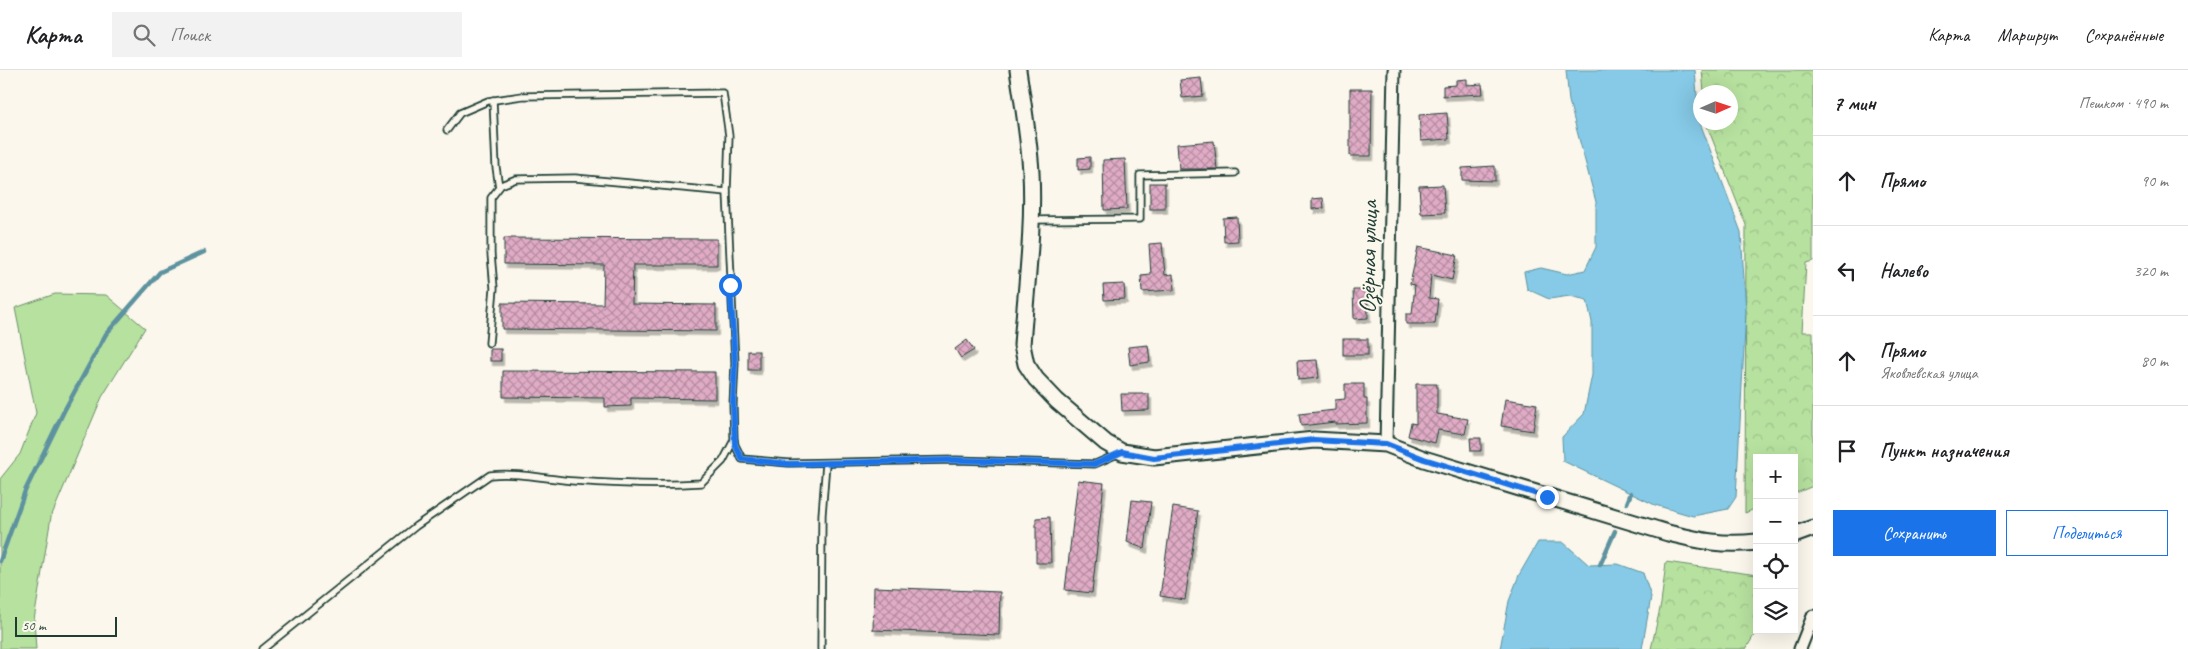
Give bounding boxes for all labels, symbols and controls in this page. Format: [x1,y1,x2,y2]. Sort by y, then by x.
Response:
search box [112,12,462,57]
text: Карта [25,20,82,50]
icon: search [130,21,158,49]
text: Поиск [170,23,210,47]
text: Карта [1928,24,1969,46]
text: Маршрут [1997,24,2057,46]
text: Сохранённые [2085,24,2163,46]
north arrow [1693,85,1738,130]
text: 7 мин [1833,90,1876,116]
text: Пешком · 490 m [2079,93,2168,113]
icon: ahead [1833,167,1861,195]
text: Прямо [1880,169,1925,193]
text: 90 m [2141,171,2168,191]
street label: Озёрная улица [1352,199,1385,314]
icon: left [1833,257,1861,285]
text: Налево [1880,259,1928,283]
text: 320 m [2134,261,2168,281]
route start [719,274,742,297]
text: Прямо [1880,339,1925,363]
icon: ahead [1833,347,1861,375]
text: 80 m [2141,351,2168,371]
text: Яковлевская улица [1880,363,1978,383]
icon: arrive [1833,437,1861,465]
text: Пункт назначения [1880,439,2009,463]
map controls [1753,454,1798,634]
button: + [1753,454,1798,499]
route end [1536,486,1559,509]
button: − [1753,499,1798,544]
button: Сохранить [1833,510,1996,556]
button: Поделиться [2006,510,2168,556]
button: locate [1753,544,1798,589]
button: layers [1753,589,1798,634]
scale bar [15,614,118,637]
text: 50 m [22,617,46,634]

